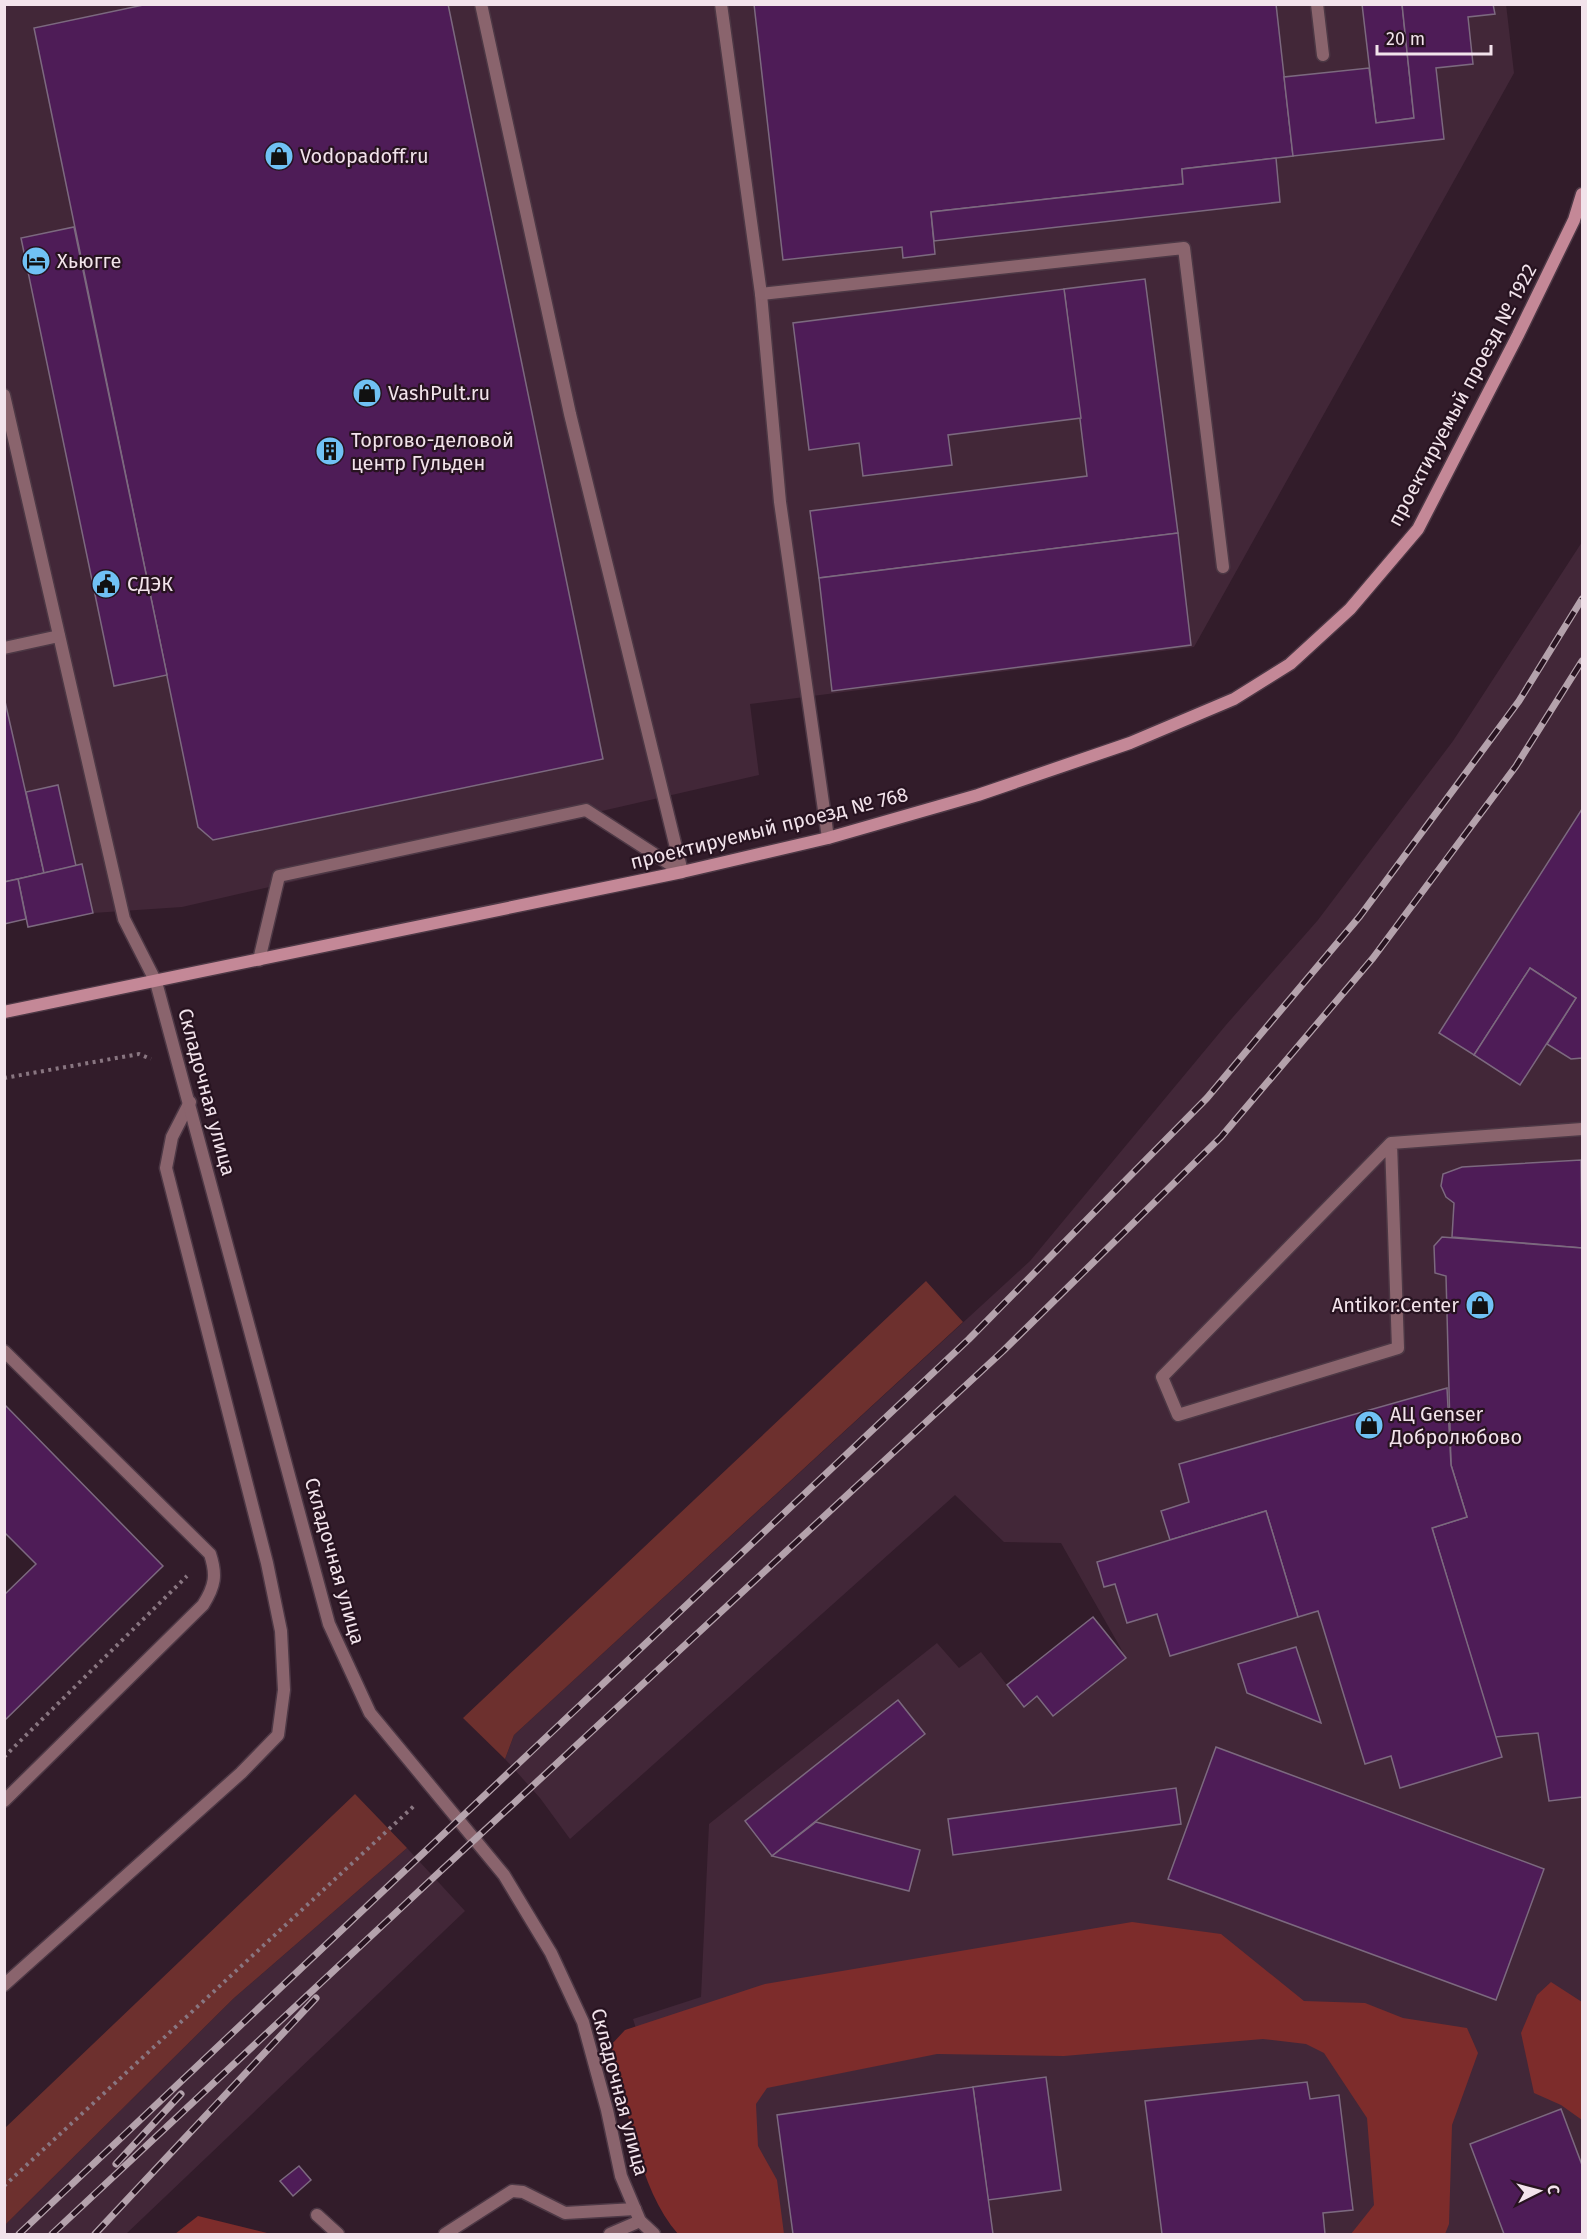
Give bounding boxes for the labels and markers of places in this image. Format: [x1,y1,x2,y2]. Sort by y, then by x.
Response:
shop icon: Vodopadoff.ru [263,140,295,172]
place label: Vodopadoff.ru [300,144,429,168]
hotel icon: Хьюгге [20,245,52,277]
place label: Хьюгге [57,249,121,273]
shop icon: VashPult.ru [351,377,383,409]
place label: VashPult.ru [388,381,490,405]
place label: Торгово-деловой центр Гульден [351,428,514,475]
building icon: Торгово-деловой центр Гульден [314,435,346,467]
public building icon: СДЭК [90,568,122,600]
place label: СДЭК [127,572,173,596]
shop icon: Antikor.Center [1464,1289,1496,1321]
place label: Antikor.Center [1332,1293,1459,1317]
place label: АЦ Genser Добролюбово [1389,1402,1522,1449]
shop icon: АЦ Genser Добролюбово [1353,1409,1385,1441]

